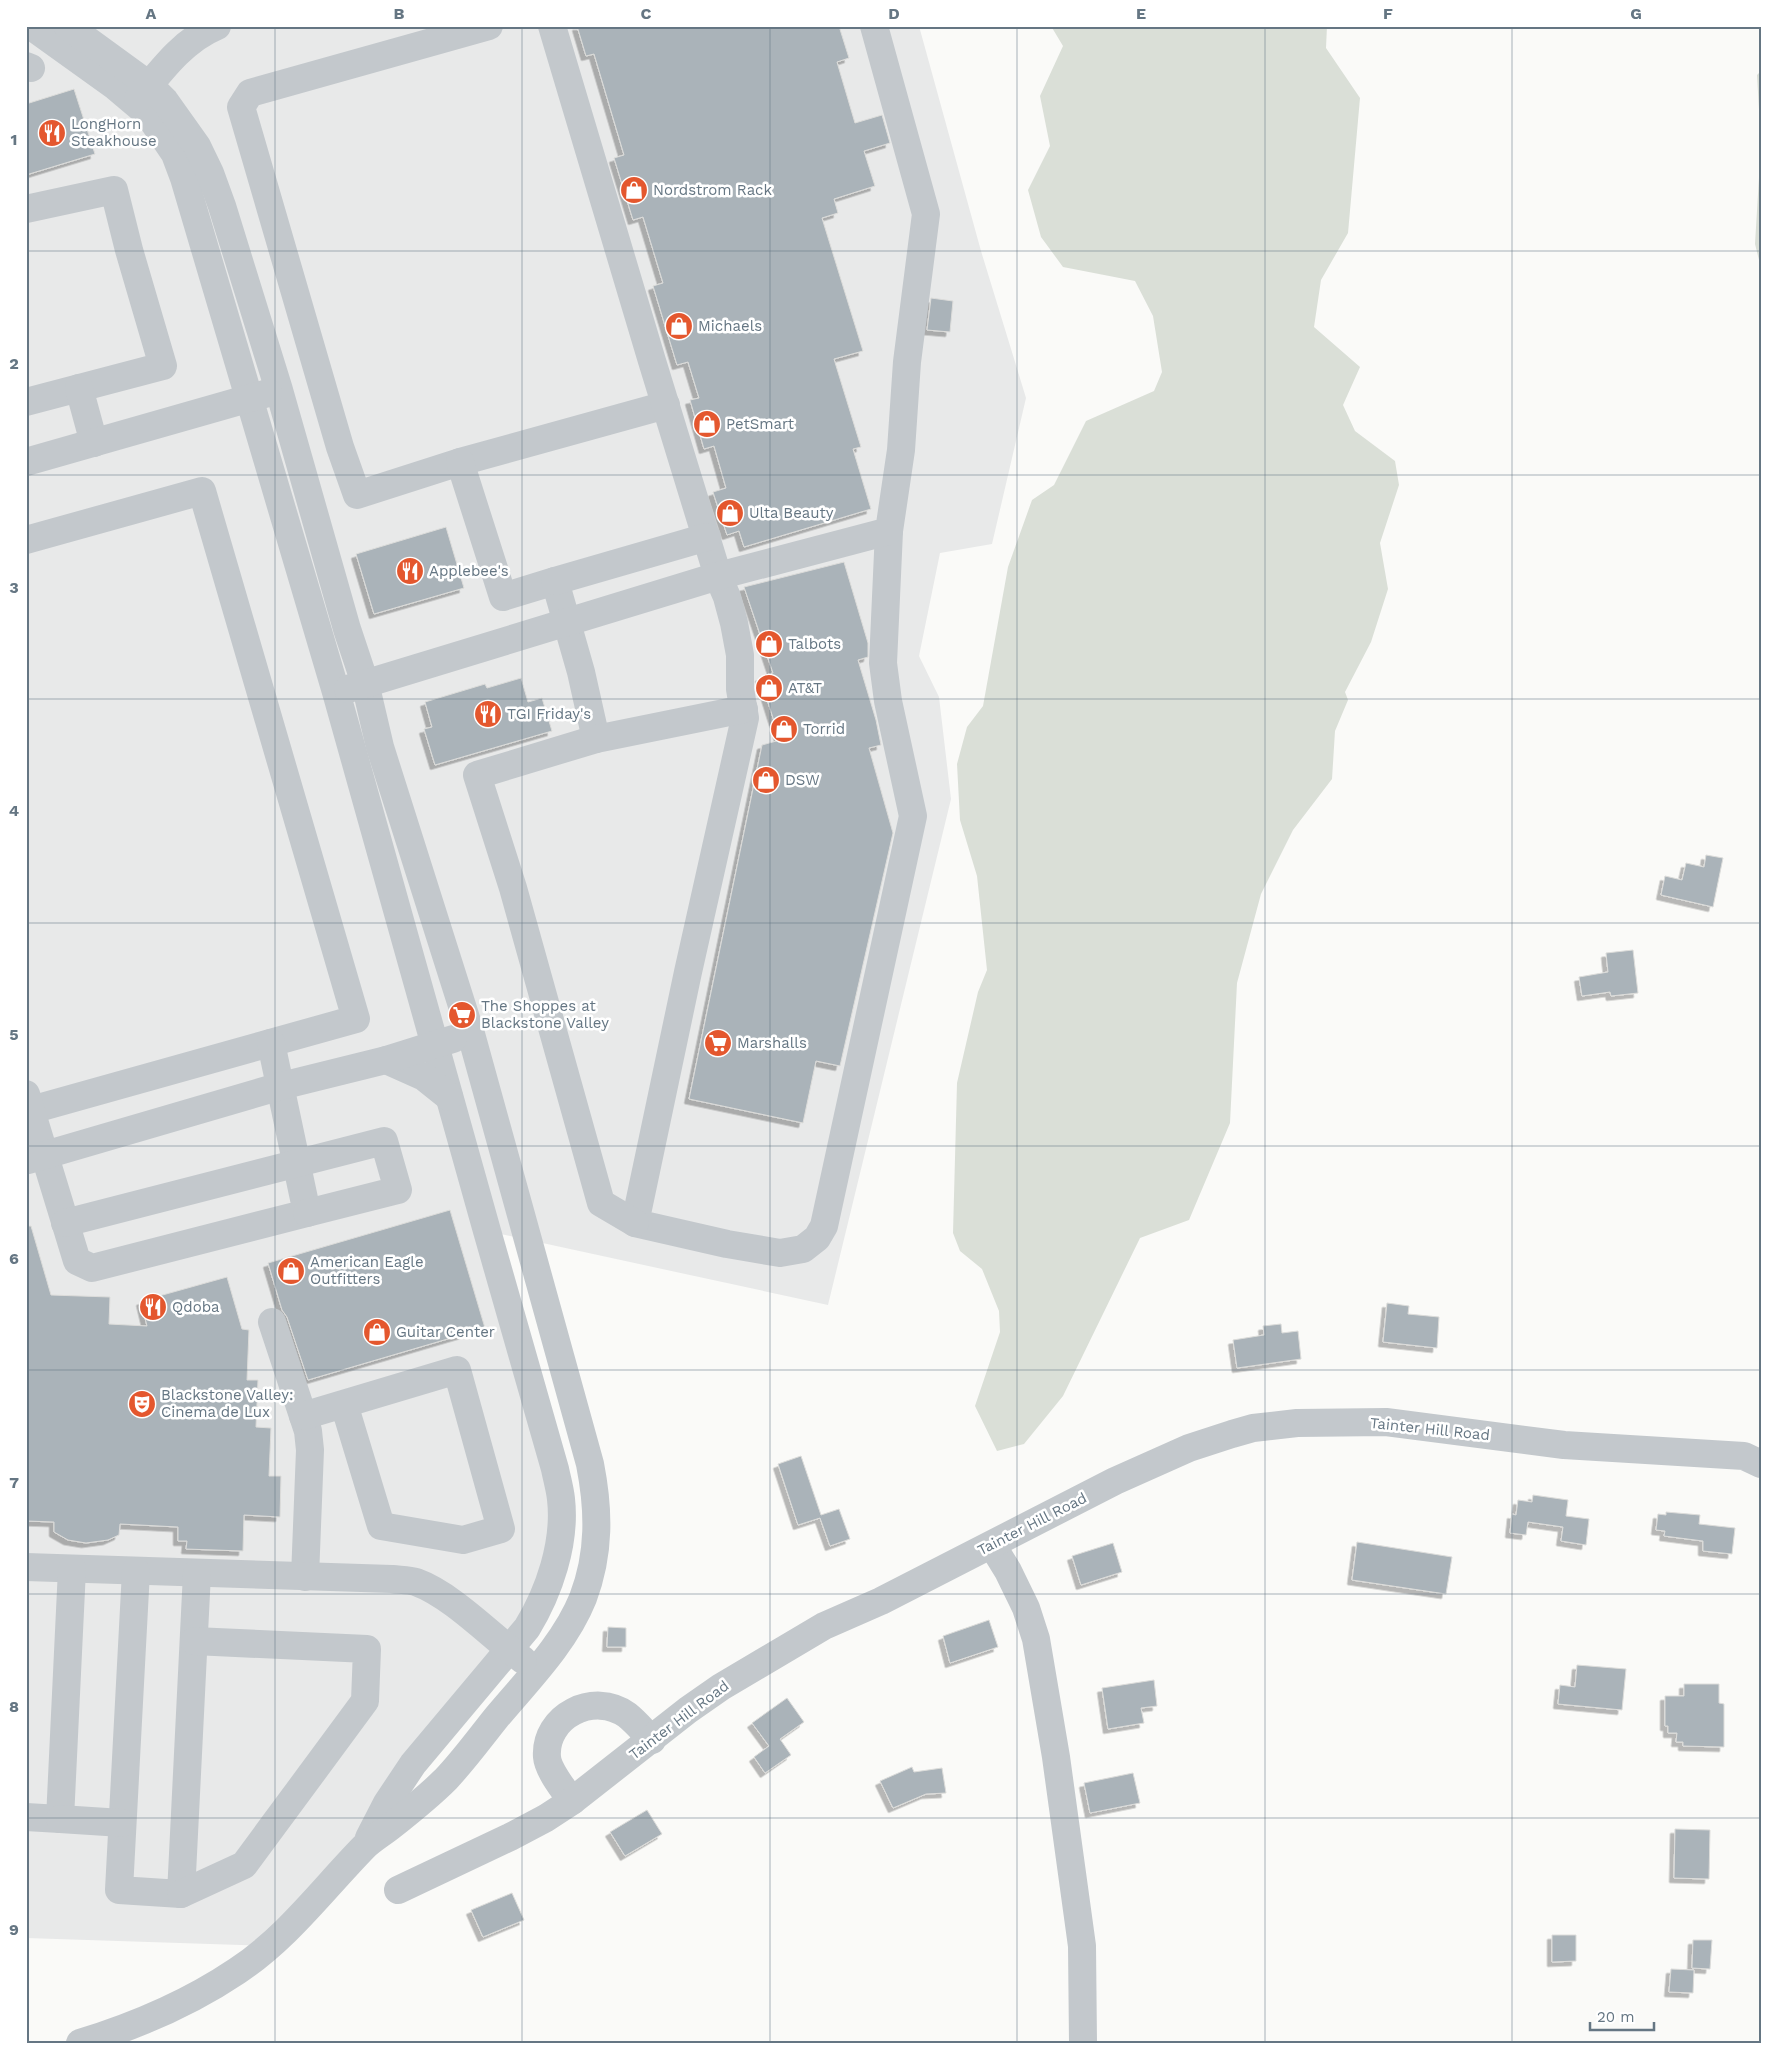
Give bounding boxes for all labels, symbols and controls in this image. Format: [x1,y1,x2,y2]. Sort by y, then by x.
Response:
text: A [146,4,157,23]
text: B [394,4,405,23]
text: C [641,4,652,23]
text: D [888,4,900,23]
text: E [1136,4,1146,23]
text: F [1383,4,1393,23]
text: G [1630,4,1642,23]
place label: LongHorn Steakhouse [71,115,157,150]
restaurant icon: LongHorn Steakhouse [37,118,67,148]
text: 1 [11,130,17,149]
shop icon: Nordstrom Rack [619,175,649,205]
place label: Nordstrom Rack [653,181,773,199]
shop icon: Michaels [664,311,694,341]
place label: Michaels [698,317,762,335]
text: 2 [9,354,19,373]
shop icon: PetSmart [692,409,722,439]
place label: PetSmart [726,415,795,433]
shop icon: Ulta Beauty [715,498,745,528]
place label: Ulta Beauty [749,504,834,522]
restaurant icon: Applebee's [395,556,425,586]
place label: Applebee's [429,562,509,580]
text: 3 [9,578,19,597]
shop icon: Talbots [754,629,784,659]
place label: Talbots [788,635,841,653]
shop icon: AT&T [754,673,784,703]
place label: AT&T [788,679,822,697]
restaurant icon: TGI Friday's [473,699,503,729]
place label: TGI Friday's [507,705,591,723]
shop icon: Torrid [769,714,799,744]
place label: Torrid [803,720,845,738]
shop icon: DSW [751,765,781,795]
place label: DSW [785,771,820,789]
text: 4 [9,801,19,820]
place label: The Shoppes at Blackstone Valley [481,997,609,1032]
supermarket icon: The Shoppes at Blackstone Valley [447,1000,477,1030]
text: 5 [9,1025,19,1044]
supermarket icon: Marshalls [703,1028,733,1058]
place label: Marshalls [737,1034,807,1052]
text: 6 [9,1249,19,1268]
place label: American Eagle Outfitters [310,1253,424,1288]
shop icon: American Eagle Outfitters [276,1256,306,1286]
restaurant icon: Qdoba [138,1292,168,1322]
place label: Qdoba [172,1298,220,1316]
shop icon: Guitar Center [362,1317,392,1347]
place label: Guitar Center [396,1323,495,1341]
place label: Blackstone Valley: Cinema de Lux [161,1386,293,1421]
theatre icon: Blackstone Valley: Cinema de Lux [127,1389,157,1419]
street label: Tainter Hill Road [1369,1414,1491,1444]
text: 7 [9,1473,19,1492]
street label: Tainter Hill Road [974,1489,1090,1559]
street label: Tainter Hill Road [625,1677,733,1763]
text: 8 [9,1697,19,1716]
text: 9 [9,1920,19,1939]
scale bar [1590,1999,1653,2031]
text: 20 m [1597,2008,1635,2026]

